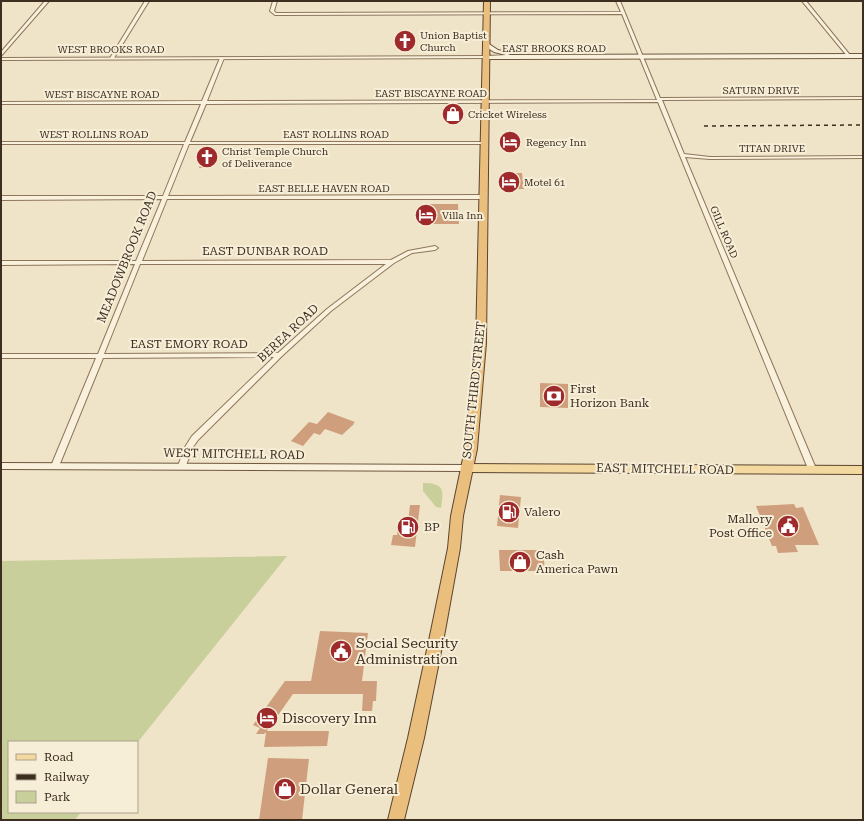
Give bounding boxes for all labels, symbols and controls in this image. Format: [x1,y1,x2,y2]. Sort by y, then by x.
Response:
church icon: Union Baptist Church [392,28,418,54]
place label: Union Baptist Church [420,30,487,53]
street label: EAST BROOKS ROAD [502,43,606,54]
street label: WEST BROOKS ROAD [58,44,165,55]
street label: SATURN DRIVE [723,85,799,96]
street label: EAST BISCAYNE ROAD [375,88,487,99]
street label: WEST BISCAYNE ROAD [44,89,160,100]
shop icon: Cricket Wireless [440,101,466,127]
place label: Cricket Wireless [468,109,547,120]
street label: WEST ROLLINS ROAD [40,129,149,140]
street label: EAST ROLLINS ROAD [283,129,389,140]
hotel icon: Regency Inn [497,129,523,155]
place label: Regency Inn [526,137,587,148]
street label: TITAN DRIVE [739,143,805,154]
church icon: Christ Temple Church of Deliverance [194,144,220,170]
place label: Christ Temple Church of Deliverance [222,146,329,169]
hotel icon: Motel 61 [496,169,522,195]
place label: Motel 61 [524,177,566,188]
street label: EAST BELLE HAVEN ROAD [258,183,390,194]
street label: MEADOWBROOK ROAD [94,189,160,325]
hotel icon: Villa Inn [413,202,439,228]
street label: GILL ROAD [708,204,740,260]
place label: Villa Inn [442,210,484,221]
street label: EAST DUNBAR ROAD [202,244,328,258]
street label: BEREA ROAD [255,301,321,365]
street label: SOUTH THIRD STREET [460,321,488,459]
street label: EAST EMORY ROAD [130,337,248,351]
place label: First Horizon Bank [570,382,650,410]
bank icon: First Horizon Bank [541,383,567,409]
street label: WEST MITCHELL ROAD [163,446,305,462]
street label: EAST MITCHELL ROAD [596,461,734,477]
fuel station icon: Valero [496,499,522,525]
place label: Valero [524,505,561,519]
place label: Mallory Post Office [709,512,773,540]
public building icon: Mallory Post Office [775,513,801,539]
fuel station icon: BP [395,514,421,540]
place label: BP [424,520,440,534]
place label: Cash America Pawn [536,548,619,576]
shop icon: Cash America Pawn [507,549,533,575]
place label: Social Security Administration [356,635,459,667]
public building icon: Social Security Administration [328,638,354,664]
hotel icon: Discovery Inn [254,705,280,731]
place label: Discovery Inn [282,710,377,726]
legend [8,741,138,813]
text: Road [44,750,74,764]
text: Railway [44,770,90,784]
shop icon: Dollar General [272,776,298,802]
place label: Dollar General [300,781,399,797]
text: Park [44,790,71,804]

